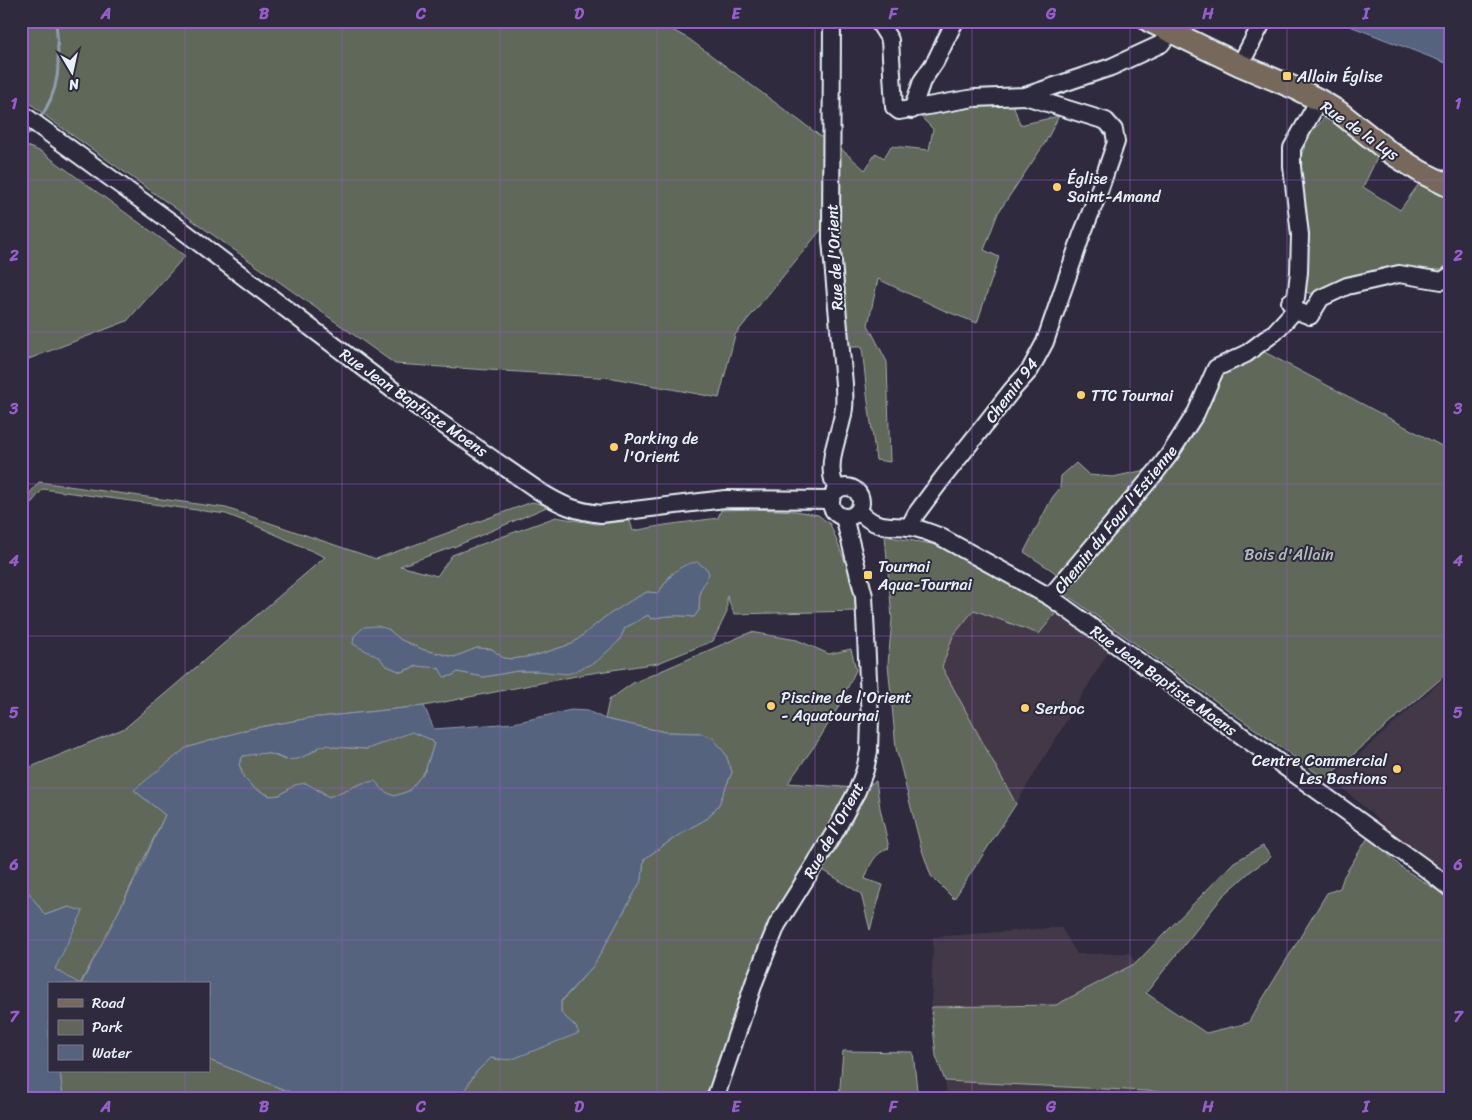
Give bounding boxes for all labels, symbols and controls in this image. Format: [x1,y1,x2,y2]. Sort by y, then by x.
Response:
text: A [100,0,111,28]
text: B [259,0,270,28]
text: C [415,0,427,28]
text: D [574,0,584,28]
text: E [732,0,742,28]
text: F [888,0,899,28]
text: G [1045,0,1057,28]
text: H [1201,0,1214,28]
text: I [1362,0,1371,28]
north arrow [48,48,98,98]
place label: Allain Église [1296,62,1383,91]
marker: Allain Église [1281,70,1293,82]
text: N [67,71,82,97]
text: 1 [11,89,18,118]
text: 1 [1455,89,1462,118]
street label: Rue de la Lys [1314,93,1406,169]
place label: Église Saint-Amand [1067,164,1162,211]
marker: Église Saint-Amand [1051,181,1063,193]
street label: Rue de l'Orient [817,203,852,311]
text: 2 [8,241,19,270]
text: 2 [1452,241,1463,270]
street label: Rue Jean Baptiste Moens [333,340,495,465]
street label: Chemin 94 [977,351,1046,429]
place label: TTC Tournai [1091,381,1174,410]
marker: TTC Tournai [1075,389,1087,401]
text: 3 [9,394,19,423]
text: 3 [1453,394,1463,423]
place label: Parking de l'Orient [624,424,699,471]
street label: Chemin du Four l'Estienne [1046,438,1185,600]
marker: Parking de l'Orient [608,441,620,453]
park label: Bois d'Allain [1244,540,1334,569]
text: 4 [8,546,19,575]
text: 4 [1452,546,1463,575]
place label: Tournai Aqua-Tournai [877,552,972,599]
marker: Tournai Aqua-Tournai [862,569,874,581]
street label: Rue Jean Baptiste Moens [1084,617,1244,744]
place label: Piscine de l'Orient - Aquatournai [781,683,912,730]
place label: Serboc [1035,694,1085,723]
text: 5 [9,698,19,727]
text: 5 [1453,698,1463,727]
marker: Piscine de l'Orient - Aquatournai [765,700,777,712]
marker: Serboc [1019,702,1031,714]
place label: Centre Commercial Les Bastions [1252,746,1388,793]
marker: Centre Commercial Les Bastions [1391,763,1403,775]
street label: Rue de l'Orient [795,777,872,884]
text: 6 [8,850,19,879]
text: 6 [1452,850,1463,879]
legend [48,982,210,1072]
text: Road [92,990,125,1016]
text: 7 [9,1002,20,1031]
text: 7 [1453,1002,1464,1031]
text: Park [92,1014,123,1040]
text: Water [92,1040,132,1066]
text: A [100,1092,111,1120]
text: B [259,1092,270,1120]
text: C [415,1092,427,1120]
text: D [574,1092,584,1120]
text: E [732,1092,742,1120]
text: F [888,1092,899,1120]
text: G [1045,1092,1057,1120]
text: H [1201,1092,1214,1120]
text: I [1362,1092,1371,1120]

